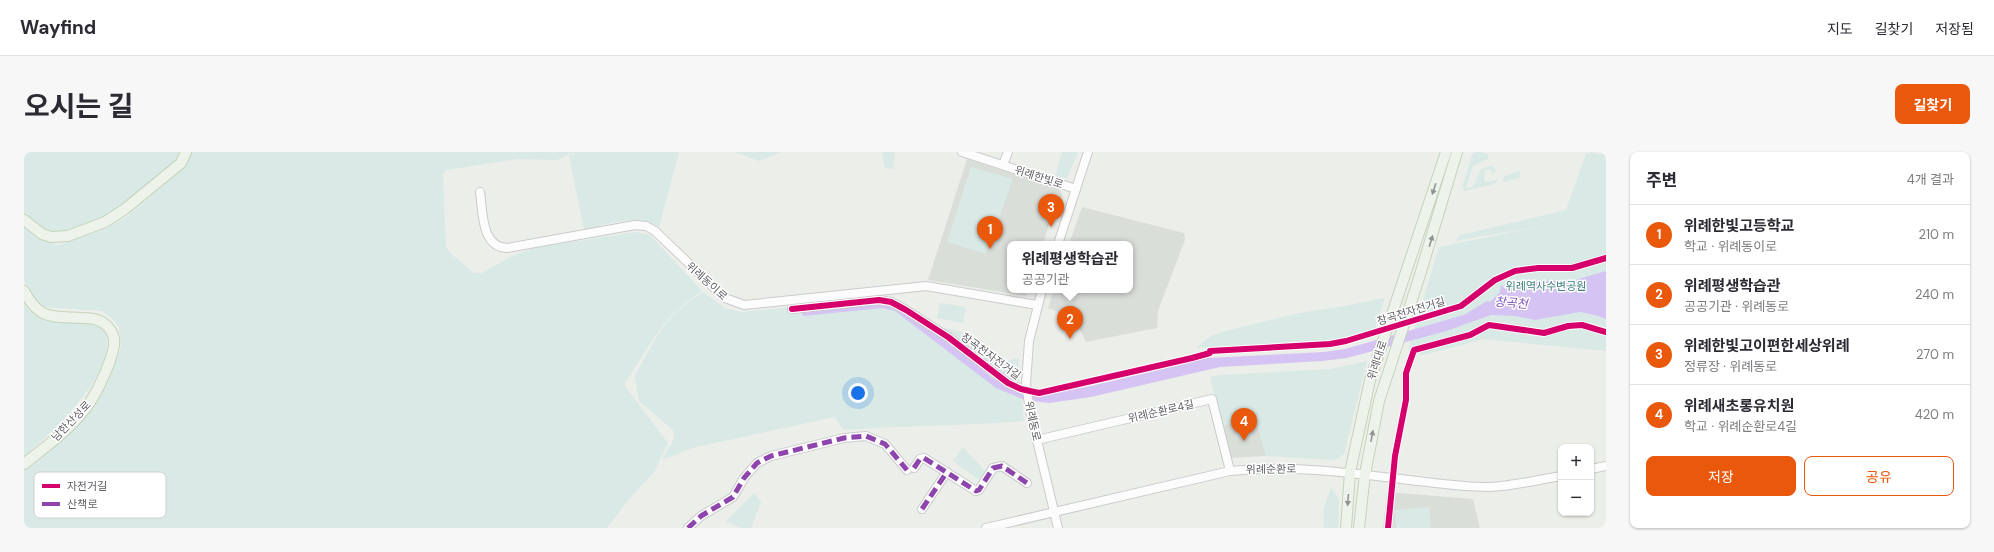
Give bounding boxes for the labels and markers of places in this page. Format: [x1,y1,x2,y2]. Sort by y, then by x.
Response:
pin: 3 [1038,194,1064,227]
pin: 1 [977,216,1003,249]
pin: 2 [1057,306,1083,339]
pin: 4 [1231,408,1257,441]

